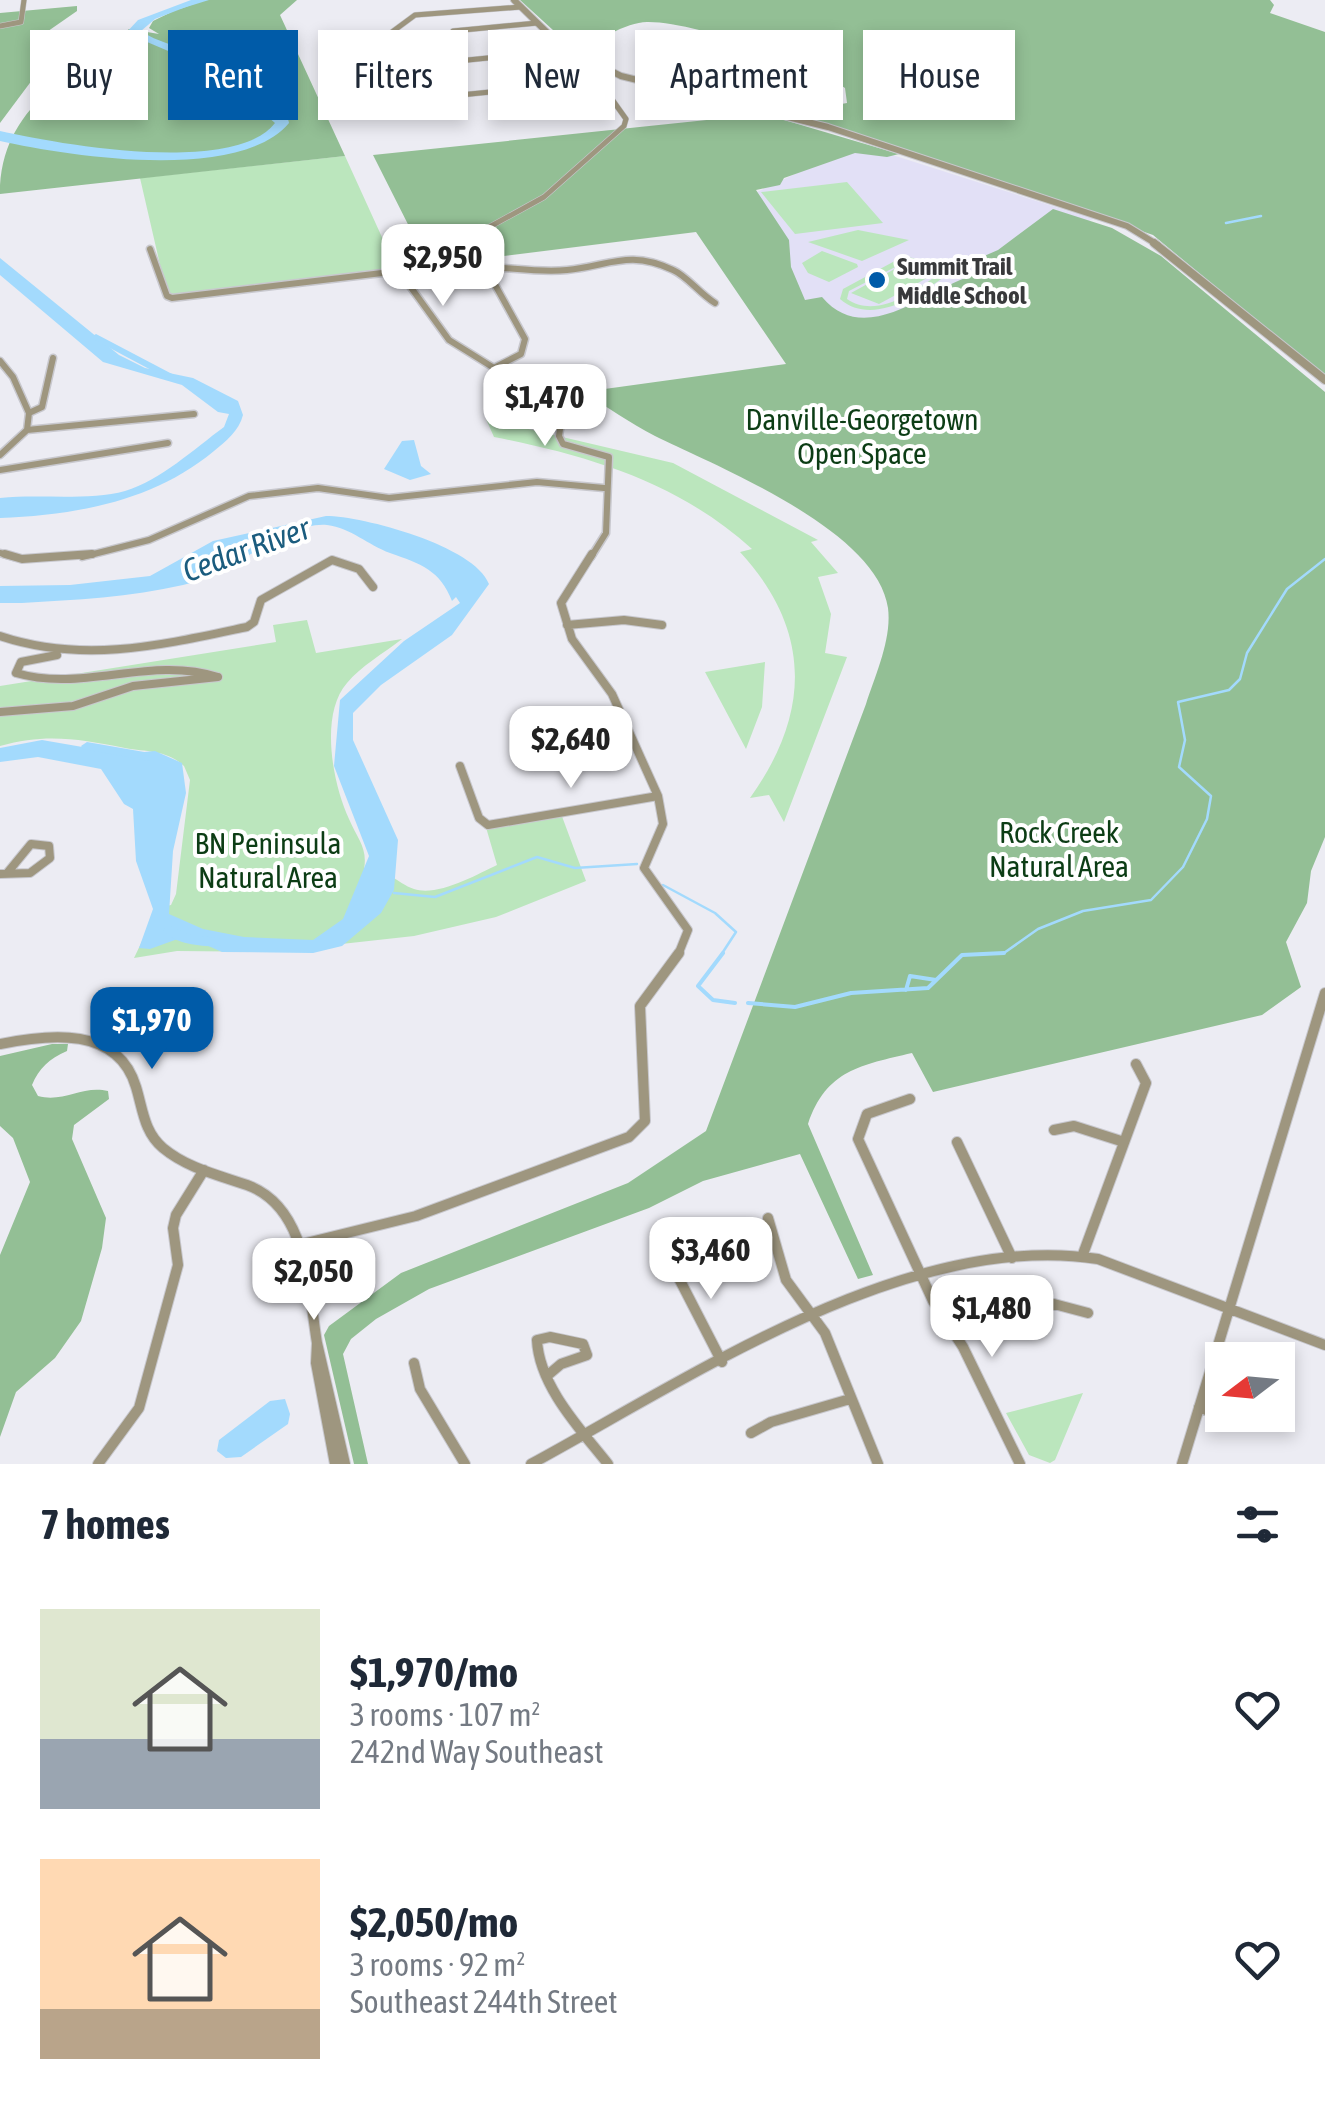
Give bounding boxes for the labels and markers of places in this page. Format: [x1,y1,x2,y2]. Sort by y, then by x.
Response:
pin: $2,950 [362,224,524,309]
place label: Summit Trail Middle School [897,252,1027,309]
marker: Summit Trail Middle School [866,269,888,291]
pin: $1,470 [464,364,626,449]
pin: $2,640 [490,706,652,791]
pin: $1,970 [71,987,233,1072]
pin: $3,460 [630,1217,792,1302]
pin: $2,050 [233,1238,395,1323]
pin: $1,480 [911,1275,1073,1360]

